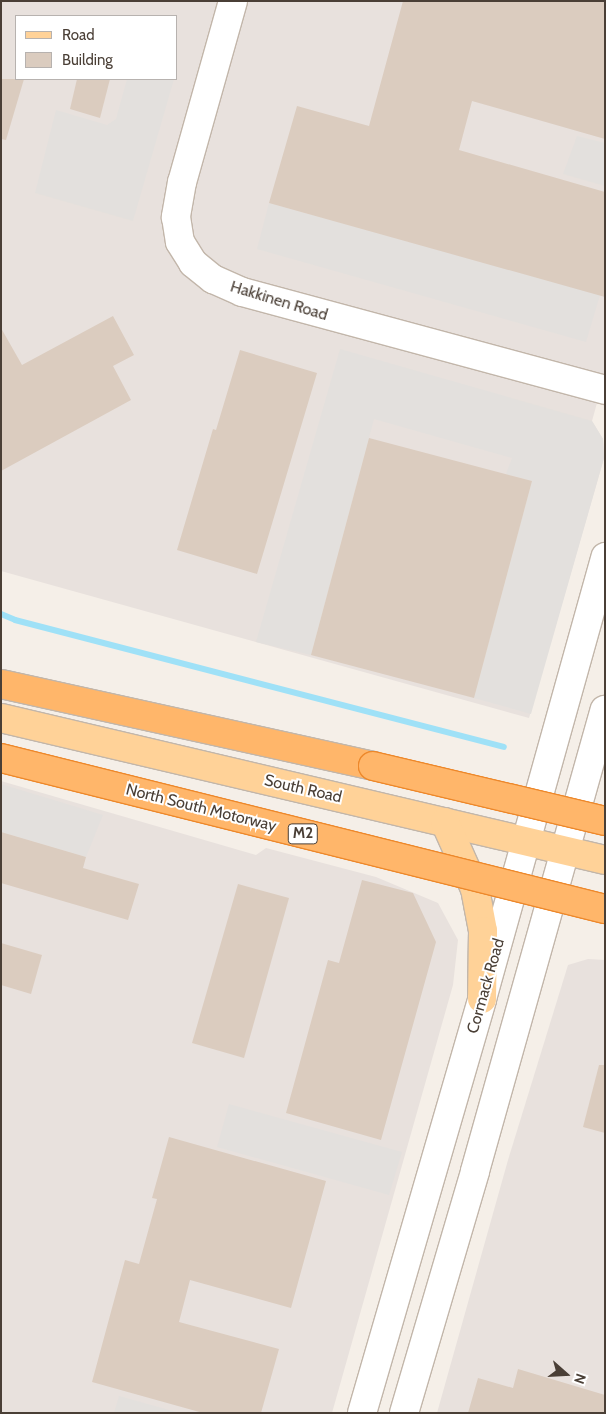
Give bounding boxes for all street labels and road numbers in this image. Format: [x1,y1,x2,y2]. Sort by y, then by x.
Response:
street label: Hakkinen Road [228,277,330,325]
street label: South Road [262,771,344,807]
street label: North South Motorway [124,780,278,836]
road number: M2 [287,822,319,846]
street label: Cormack Road [463,936,509,1036]

